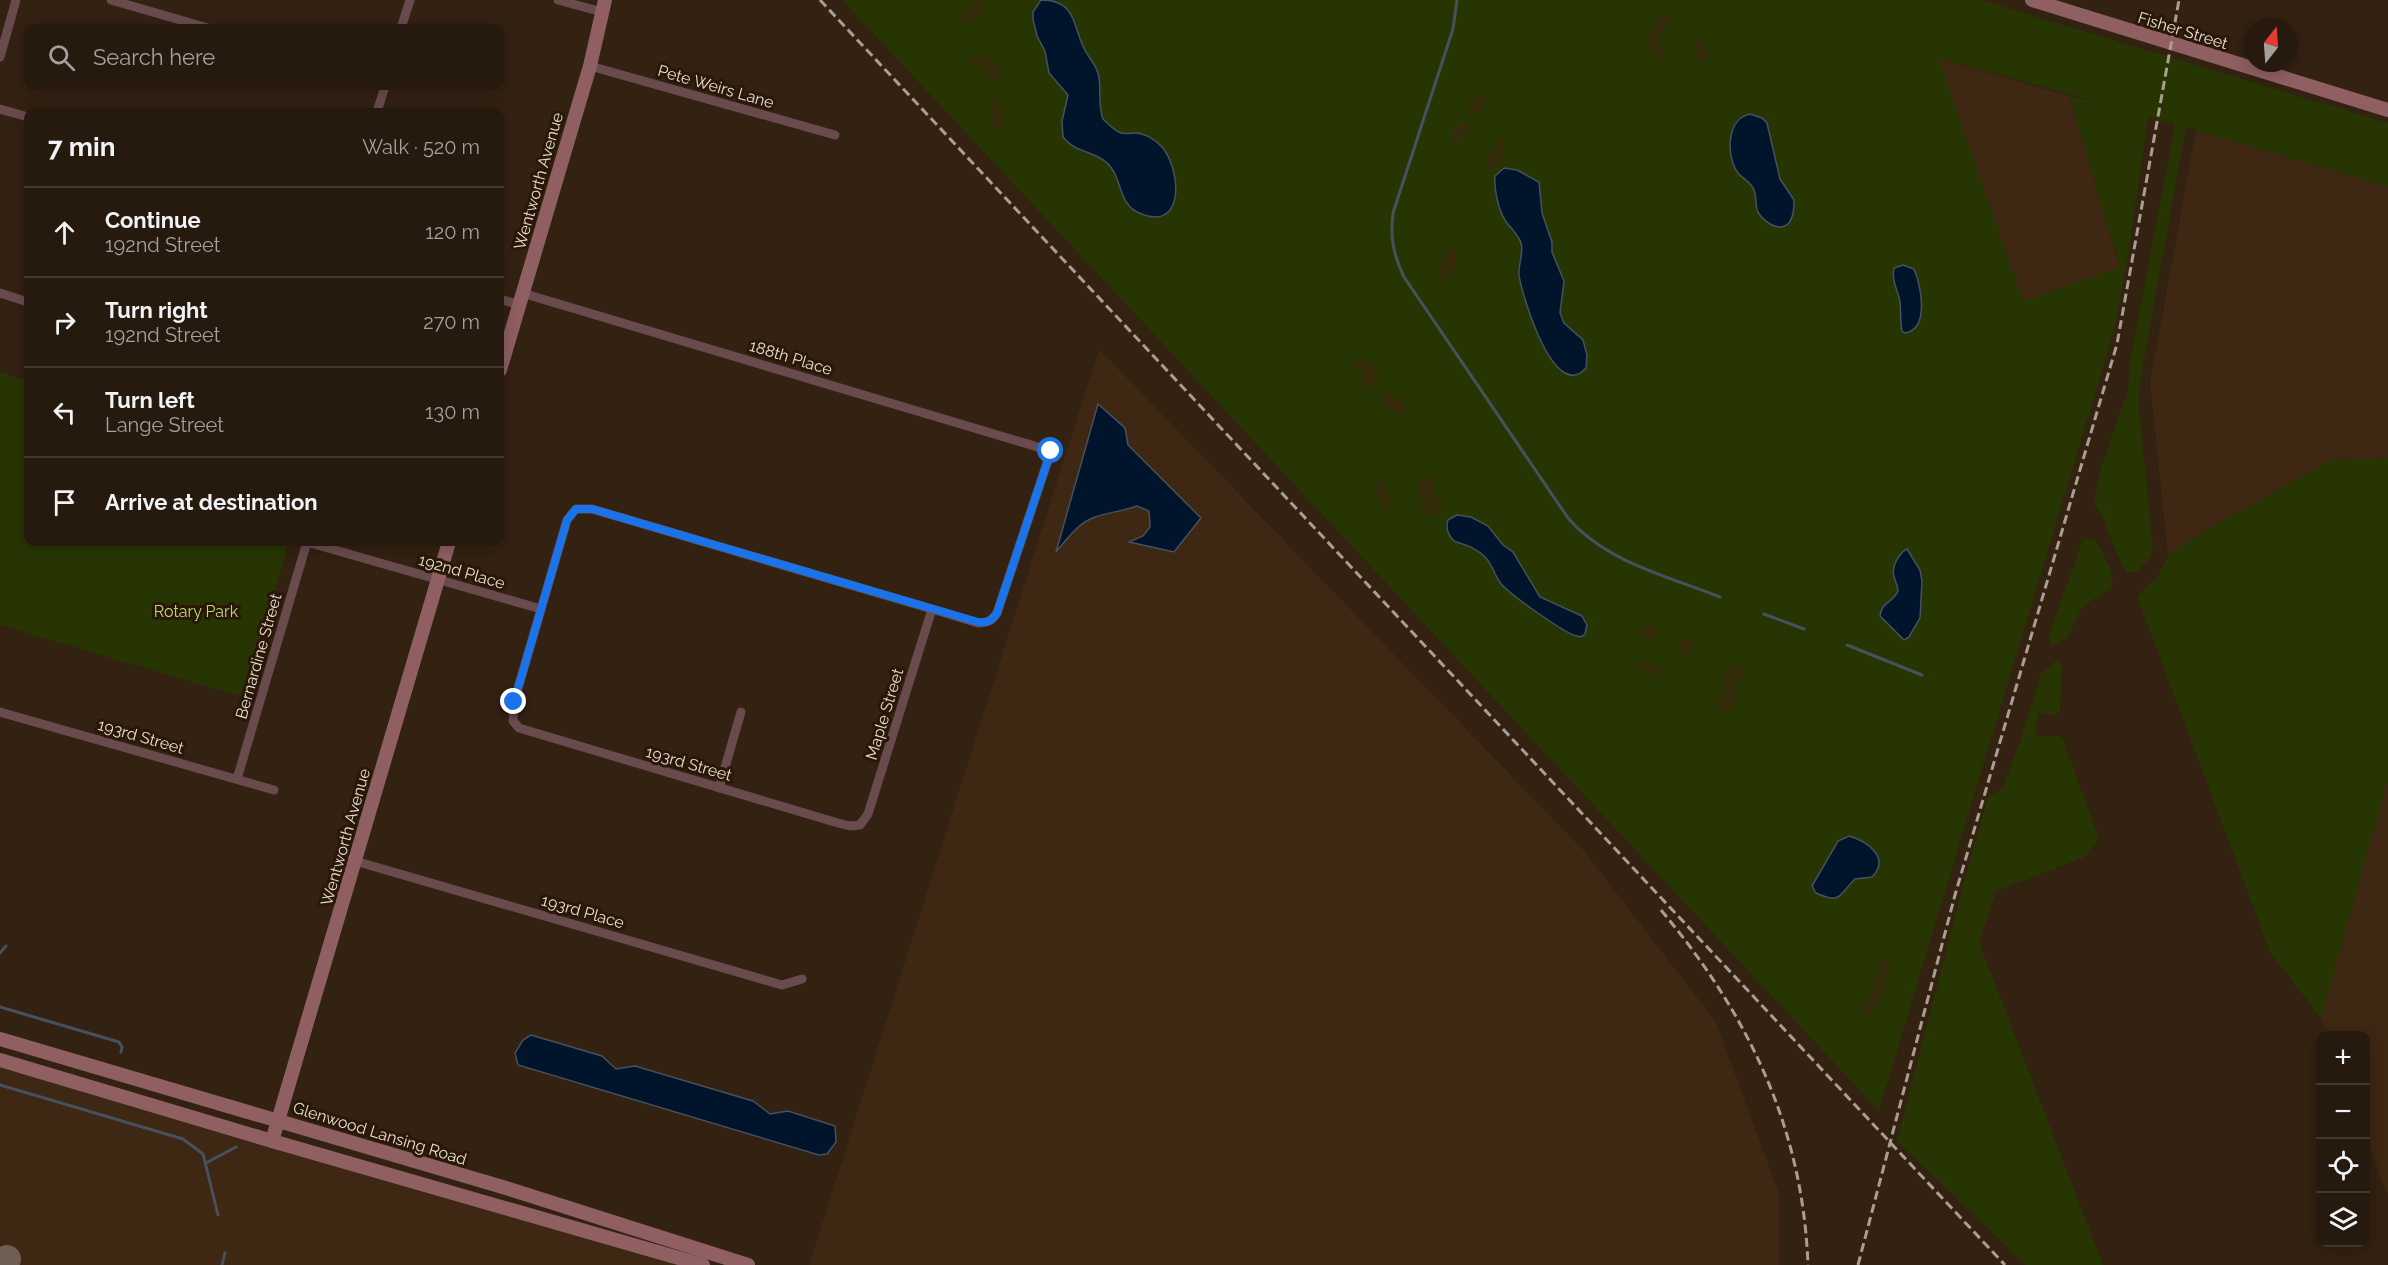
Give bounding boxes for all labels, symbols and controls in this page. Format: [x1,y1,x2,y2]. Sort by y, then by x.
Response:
street label: Fisher Street [2136,8,2231,53]
north arrow [2244,18,2298,72]
search box [24,24,504,90]
icon: search [45,41,78,74]
text: Search here [93,44,215,70]
street label: Pete Weirs Lane [656,61,776,112]
street label: Wentworth Avenue [510,110,567,252]
text: 7 min [48,132,115,162]
text: Walk · 520 m [362,135,480,159]
text: Continue [105,207,201,233]
icon: ahead [48,216,81,249]
text: 120 m [425,220,480,244]
text: 192nd Street [105,233,220,257]
text: Turn right [105,297,208,323]
icon: right [48,306,81,339]
text: 270 m [423,310,480,334]
text: 192nd Street [105,323,220,347]
street label: 188th Place [747,336,835,379]
text: Turn left [105,387,195,413]
icon: left [48,396,81,429]
text: 130 m [425,400,480,424]
text: Lange Street [105,413,224,437]
route start [1037,437,1063,463]
icon: arrive [48,486,81,519]
text: Arrive at destination [105,489,318,515]
street label: 192nd Place [416,550,507,593]
street label: Bernardine Street [231,591,286,721]
park label: Rotary Park [154,602,239,621]
street label: Maple Street [862,665,908,762]
route end [500,688,526,714]
street label: 193rd Street [96,715,187,758]
street label: 193rd Street [644,742,735,785]
street label: Wentworth Avenue [317,766,374,908]
street label: 193rd Place [539,891,626,932]
map controls [2316,1031,2370,1247]
button: + [2316,1031,2370,1085]
button: − [2316,1085,2370,1139]
street label: Glenwood Lansing Road [291,1098,469,1169]
button: locate [2316,1139,2370,1193]
button: layers [2316,1193,2370,1247]

